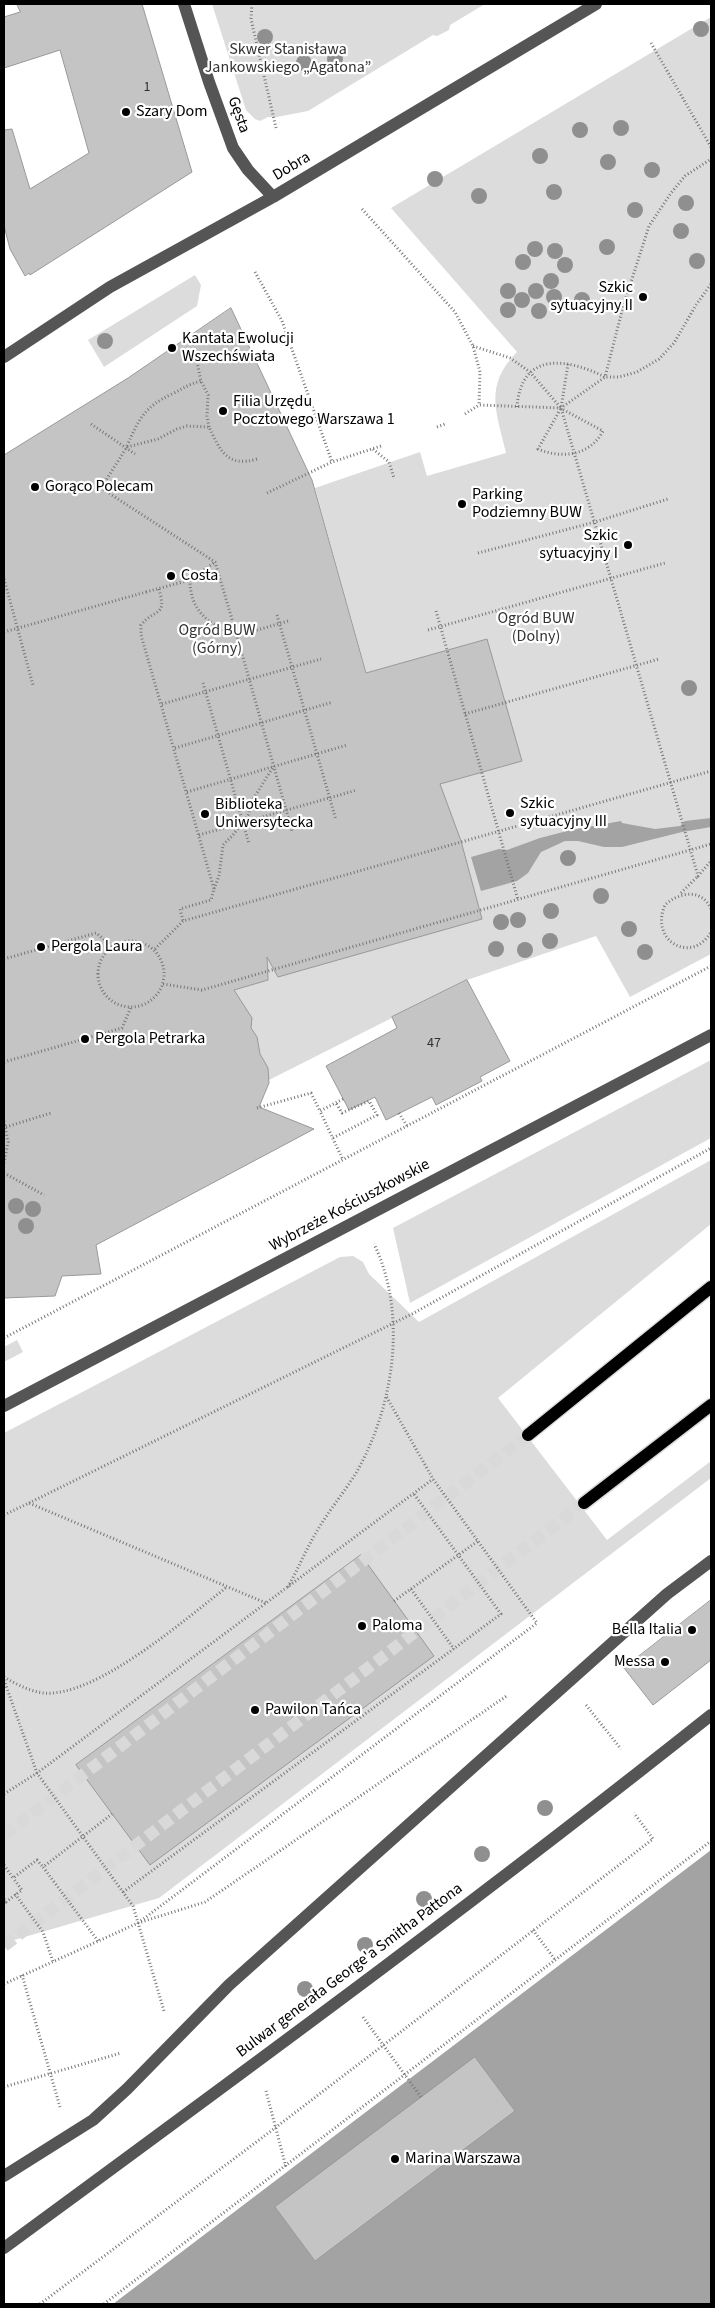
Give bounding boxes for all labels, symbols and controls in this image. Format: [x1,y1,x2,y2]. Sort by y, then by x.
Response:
park label: Skwer Stanisława Jankowskiego „Agatona” [205,40,371,78]
house number: 1 [144,80,150,96]
street label: Gęsta [223,94,253,136]
place label: Szary Dom [136,102,207,122]
marker: Szary Dom [120,106,132,118]
street label: Dobra [270,148,314,186]
place label: Szkic sytuacyjny II [550,278,633,316]
marker: Szkic sytuacyjny II [637,291,649,303]
place label: Kantata Ewolucji Wszechświata [182,329,294,367]
marker: Kantata Ewolucji Wszechświata [166,342,178,354]
place label: Filia Urzędu Pocztowego Warszawa 1 [233,392,395,430]
marker: Filia Urzędu Pocztowego Warszawa 1 [217,405,229,417]
place label: Gorąco Polecam [45,477,153,497]
marker: Gorąco Polecam [29,481,41,493]
place label: Parking Podziemny BUW [472,485,582,523]
marker: Parking Podziemny BUW [456,498,468,510]
place label: Szkic sytuacyjny I [539,526,618,564]
marker: Szkic sytuacyjny I [622,539,634,551]
place label: Costa [181,566,218,586]
marker: Costa [165,570,177,582]
park label: Ogród BUW (Dolny) [497,609,575,647]
park label: Ogród BUW (Górny) [178,621,256,659]
place label: Szkic sytuacyjny III [520,794,607,832]
place label: Biblioteka Uniwersytecka [215,795,313,833]
marker: Szkic sytuacyjny III [504,807,516,819]
marker: Biblioteka Uniwersytecka [199,808,211,820]
place label: Pergola Laura [51,937,143,957]
marker: Pergola Laura [35,941,47,953]
place label: Pergola Petrarka [95,1029,205,1049]
marker: Pergola Petrarka [79,1033,91,1045]
house number: 47 [427,1036,441,1052]
street label: Wybrzeże Kościuszkowskie [267,1156,433,1256]
place label: Paloma [372,1616,423,1636]
marker: Paloma [356,1620,368,1632]
place label: Bella Italia [612,1620,682,1640]
marker: Bella Italia [686,1624,698,1636]
place label: Messa [614,1652,655,1672]
marker: Messa [659,1656,671,1668]
place label: Pawilon Tańca [265,1700,361,1720]
marker: Pawilon Tańca [249,1704,261,1716]
street label: Bulwar generała George'a Smitha Pattona [233,1880,467,2062]
place label: Marina Warszawa [405,2149,521,2169]
marker: Marina Warszawa [389,2153,401,2165]

